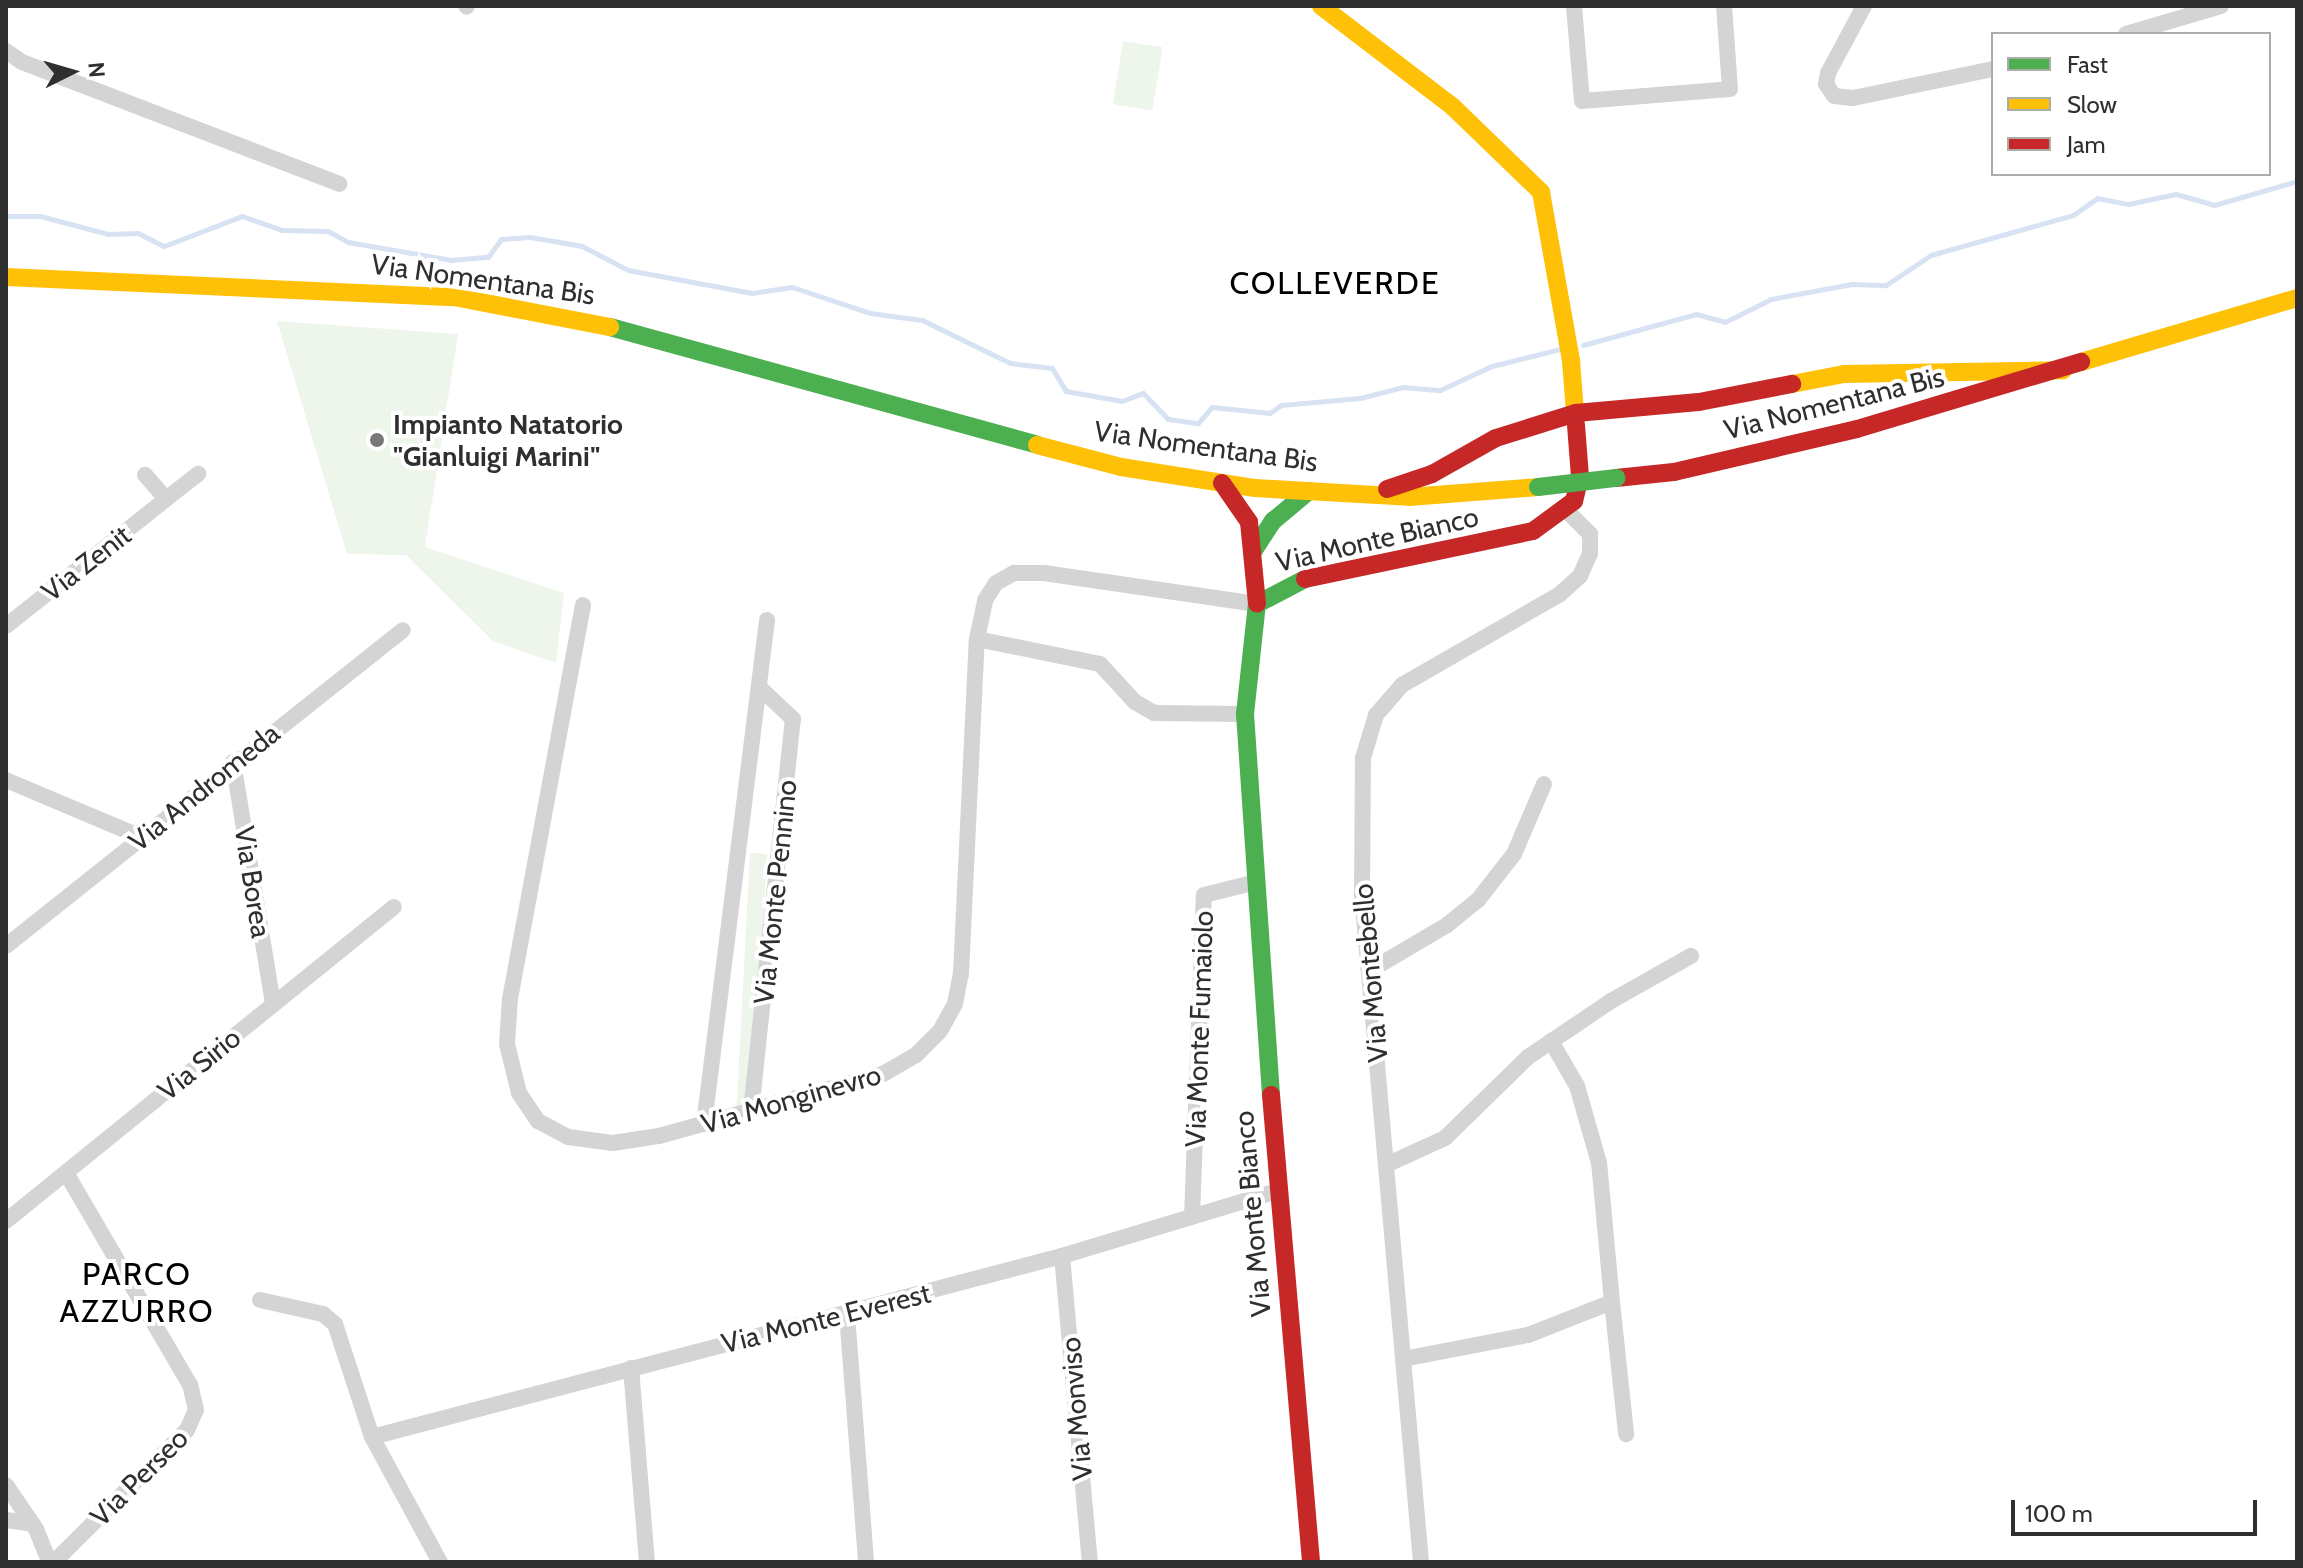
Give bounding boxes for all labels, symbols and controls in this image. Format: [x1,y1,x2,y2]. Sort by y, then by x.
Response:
north arrow [32,32,112,112]
legend [1991,32,2271,176]
text: Fast [2067,50,2108,79]
text: N [82,61,111,79]
text: Slow [2067,90,2117,119]
text: Jam [2067,130,2105,159]
street label: Via Nomentana Bis [369,247,597,311]
district label: COLLEVERDE [1229,264,1441,302]
street label: Via Nomentana Bis [1721,359,1947,447]
place label: Impianto Natatorio "Gianluigi Marini" [393,407,623,473]
street label: Via Nomentana Bis [1092,414,1320,478]
marker: Impianto Natatorio "Gianluigi Marini" [368,431,386,449]
street label: Via Monte Bianco [1273,499,1481,579]
street label: Via Zenit [35,518,137,608]
street label: Via Andromeda [122,716,286,858]
street label: Via Monte Pennino [747,778,803,1006]
street label: Via Borea [228,824,278,940]
street label: Via Montebello [1345,882,1395,1064]
street label: Via Monte Fumaiolo [1178,910,1220,1148]
street label: Via Sirio [151,1021,247,1107]
street label: Via Monginevro [697,1057,885,1141]
street label: Via Monte Bianco [1226,1110,1278,1318]
district label: PARCO AZZURRO [59,1256,215,1331]
street label: Via Monte Everest [718,1276,934,1360]
street label: Via Monviso [1053,1336,1099,1482]
street label: Via Perseo [83,1421,195,1533]
scale bar [2015,1484,2261,1534]
text: 100 m [2025,1499,2093,1528]

